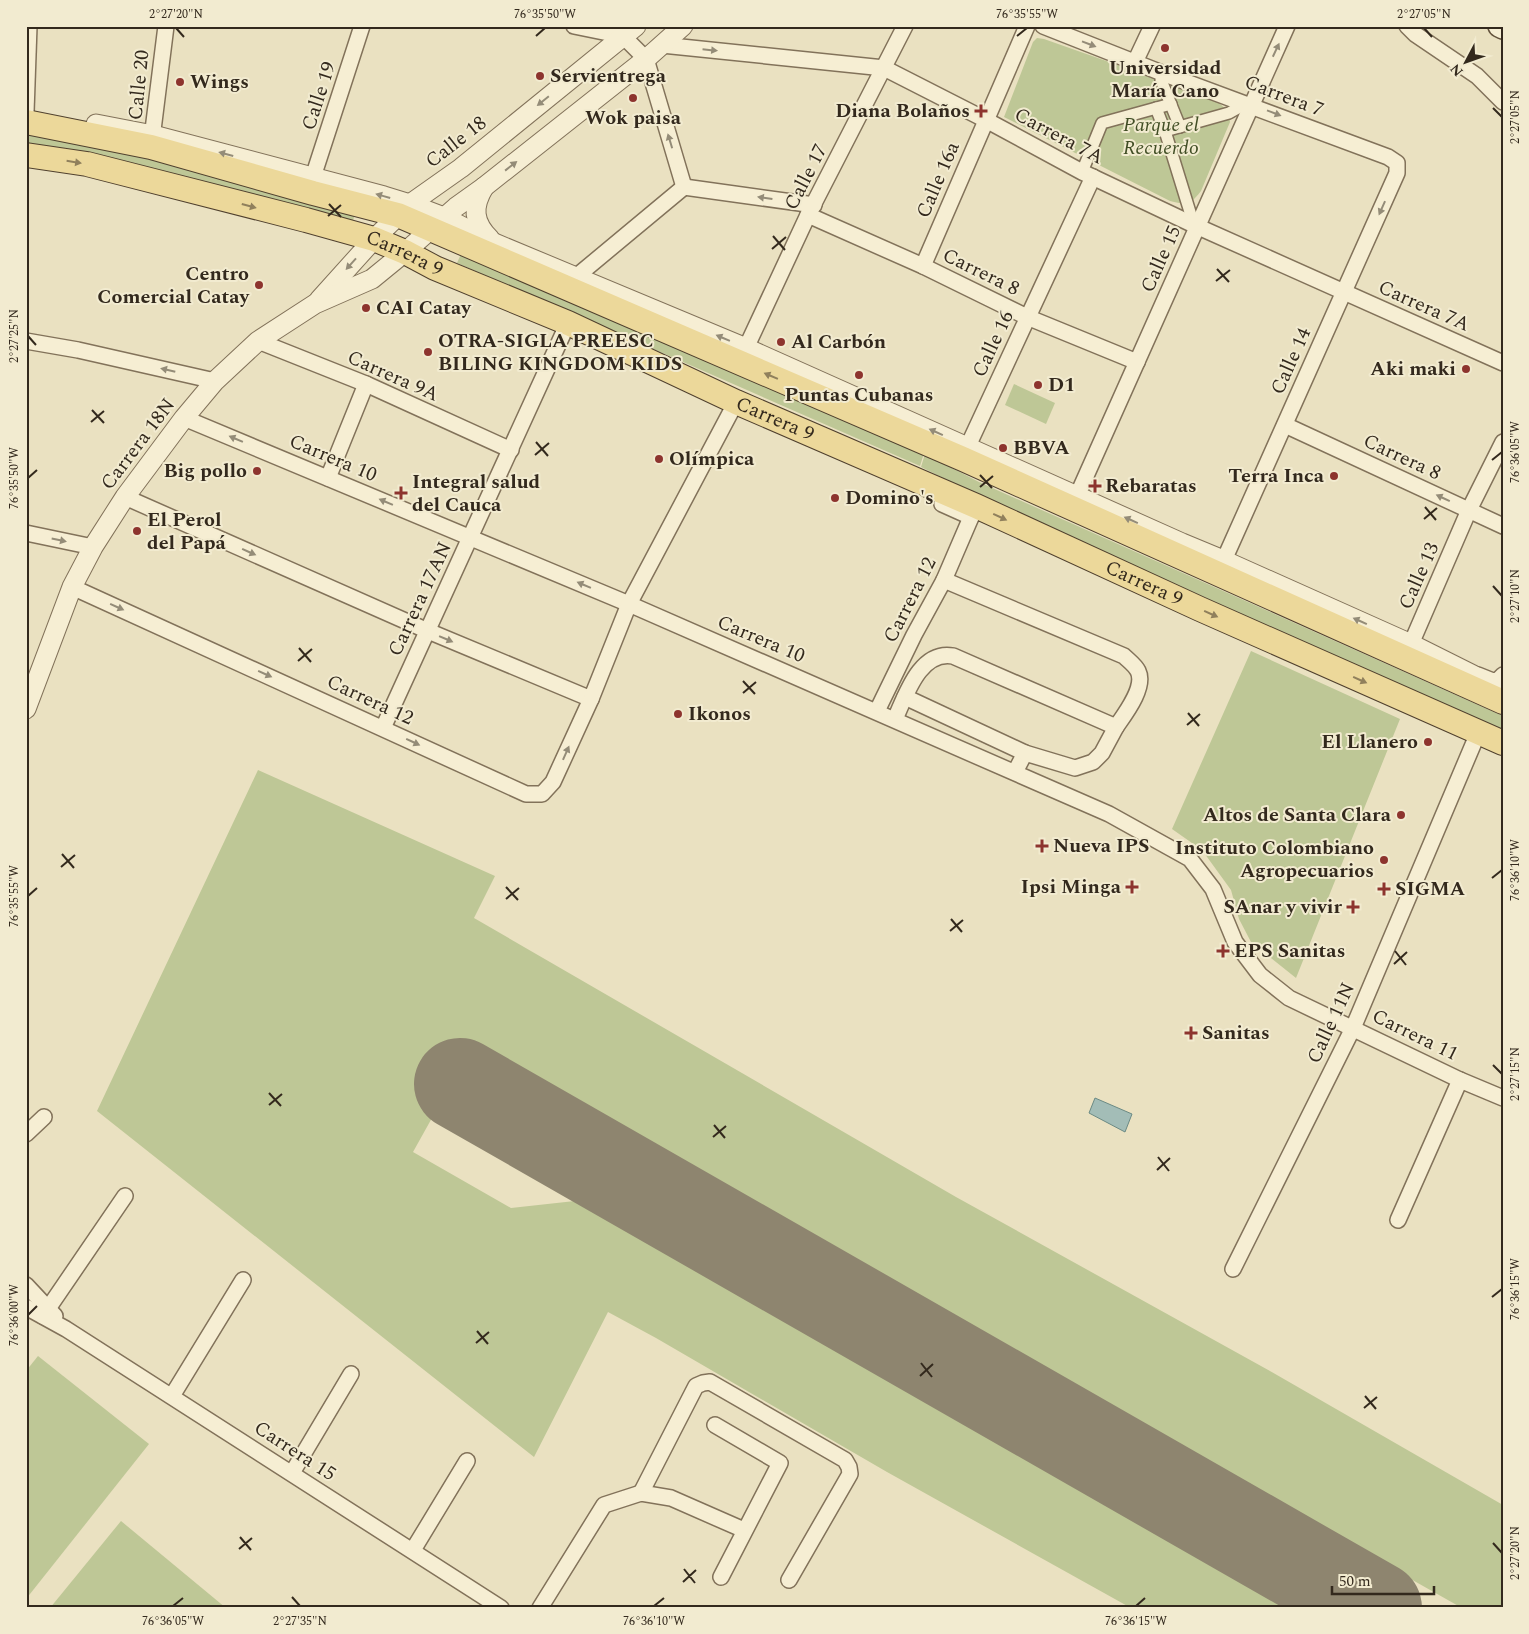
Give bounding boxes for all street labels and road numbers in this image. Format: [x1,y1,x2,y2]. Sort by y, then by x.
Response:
street label: Calle 20 [120,48,158,122]
street label: Calle 19 [294,58,344,134]
street label: Carrera 7 [1240,67,1328,125]
street label: Carrera 7A [1009,100,1109,172]
street label: Calle 18 [419,108,493,176]
street label: Calle 16a [908,137,968,223]
street label: Calle 17 [777,139,835,215]
street label: Calle 15 [1133,221,1189,297]
street label: Carrera 9 [363,222,448,285]
street label: Carrera 8 [937,240,1025,304]
street label: Carrera 7A [1373,272,1475,340]
street label: Calle 16 [964,306,1022,382]
street label: Calle 14 [1263,323,1319,399]
street label: Carrera 9A [342,342,444,410]
street label: Carrera 9 [731,389,819,449]
street label: Carrera 18N [93,392,183,496]
street label: Carrera 10 [284,426,382,490]
street label: Carrera 8 [1358,426,1446,488]
street label: Carrera 17AN [380,537,460,661]
street label: Calle 13 [1391,538,1447,614]
street label: Carrera 12 [876,552,944,648]
street label: Carrera 9 [1100,552,1188,614]
street label: Carrera 10 [712,607,810,671]
street label: Carrera 12 [322,667,418,733]
street label: Calle 11N [1299,977,1363,1069]
street label: Carrera 11 [1367,1001,1463,1069]
street label: Carrera 15 [248,1413,342,1489]

